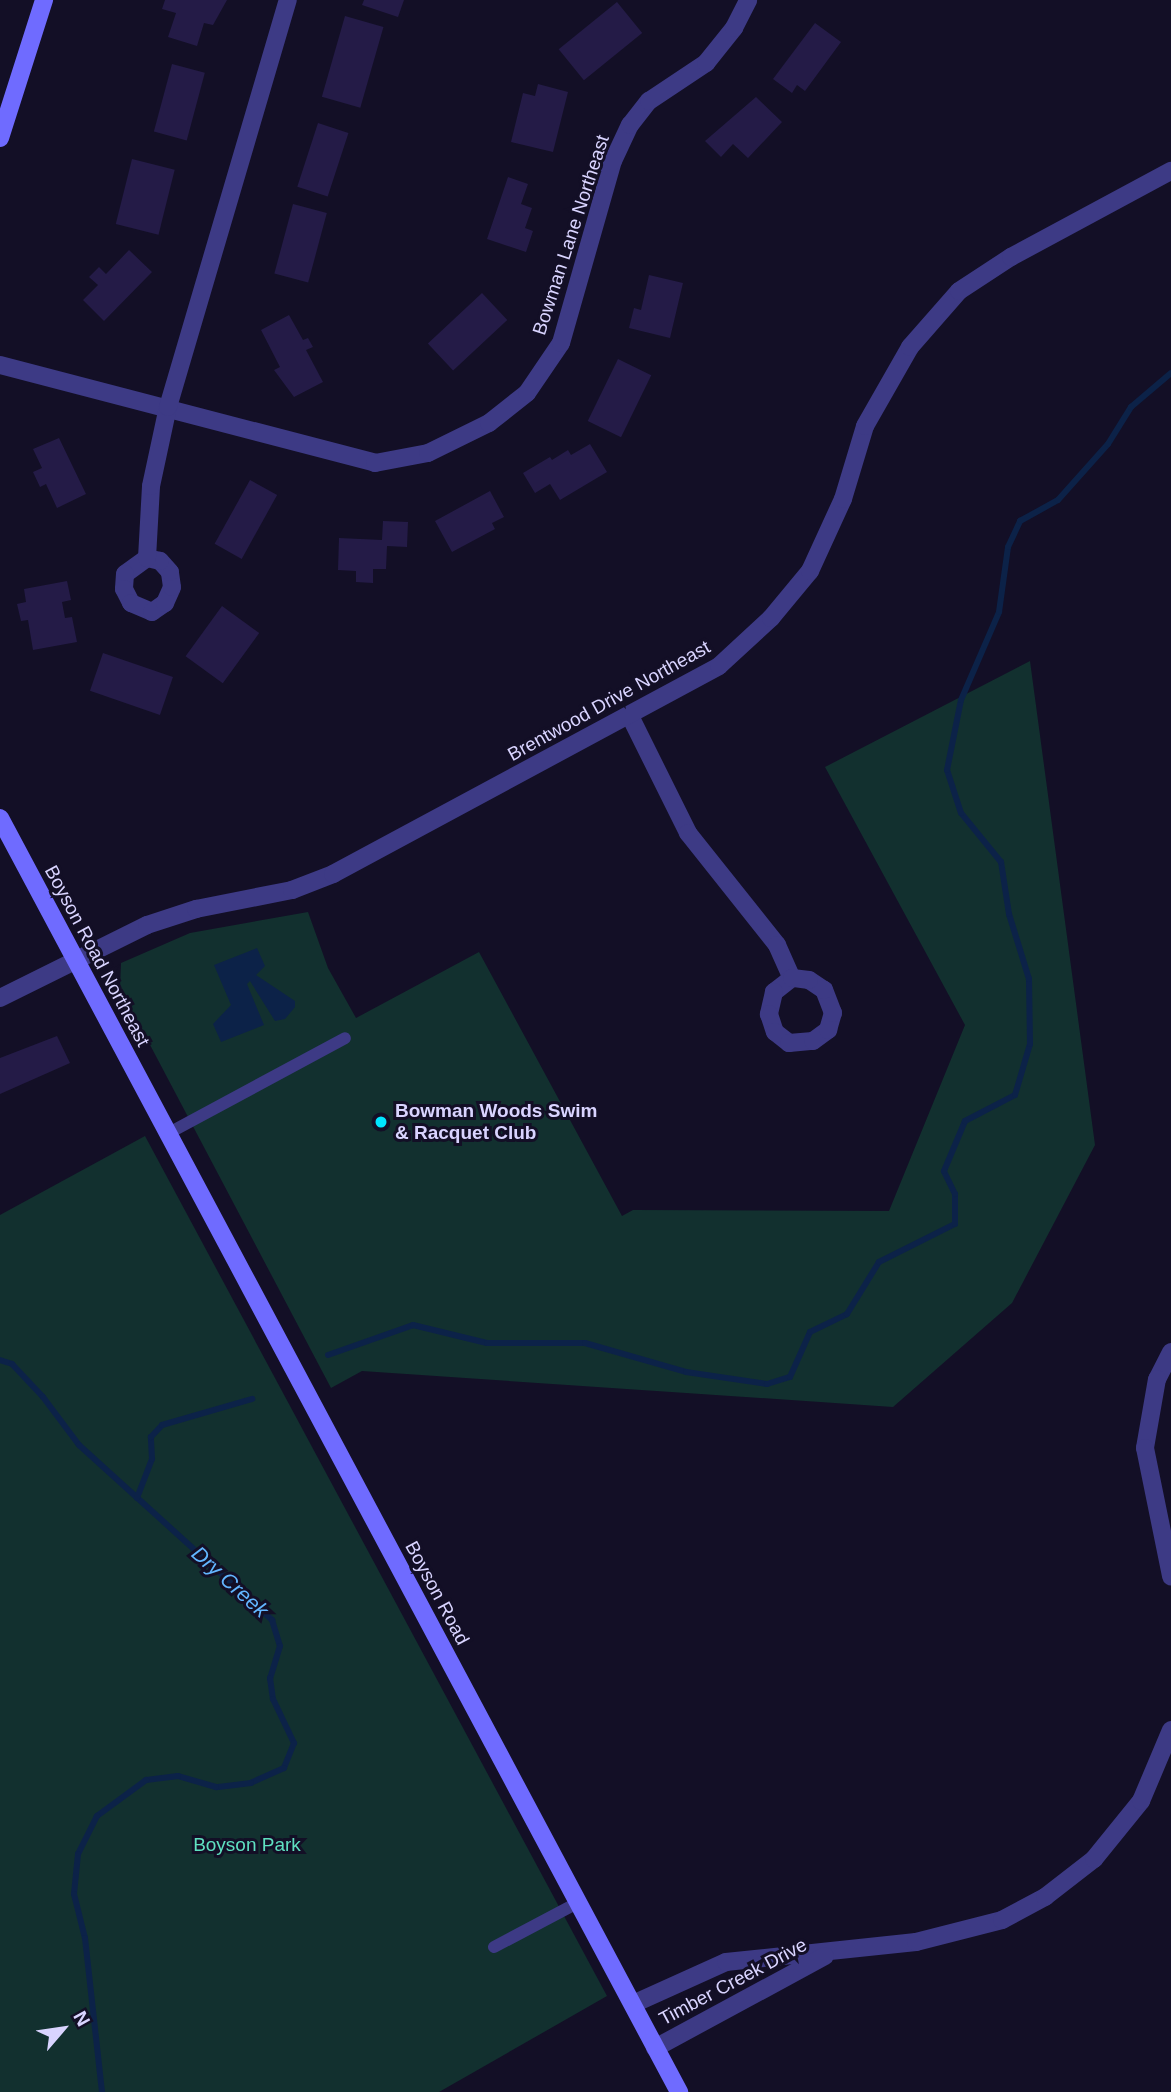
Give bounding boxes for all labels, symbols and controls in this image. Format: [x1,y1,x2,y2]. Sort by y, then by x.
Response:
street label: Bowman Lane Northeast [528,132,614,338]
street label: Brentwood Drive Northeast [504,636,714,766]
street label: Boyson Road Northeast [40,862,154,1050]
place label: Bowman Woods Swim & Racquet Club [395,1100,597,1144]
marker: Bowman Woods Swim & Racquet Club [373,1114,389,1130]
street label: Boyson Road [400,1537,474,1649]
water label: Dry Creek [186,1541,274,1623]
park label: Boyson Park [193,1834,301,1856]
street label: Timber Creek Drive [655,1933,811,2031]
north arrow [28,1994,98,2064]
text: N [69,2007,94,2030]

